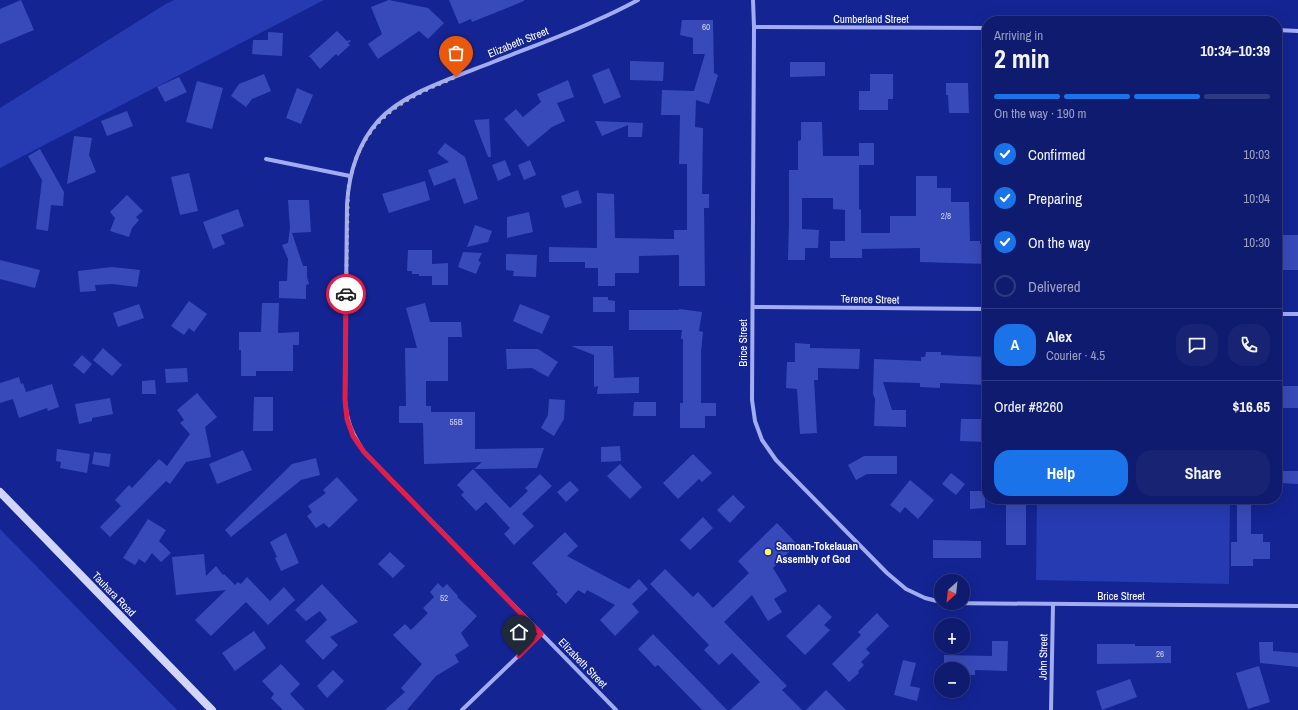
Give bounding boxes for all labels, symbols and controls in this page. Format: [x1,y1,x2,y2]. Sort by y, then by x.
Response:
street label: Cumberland Street [833,12,909,26]
house number: 60 [702,21,710,33]
street label: Elizabeth Street [486,23,551,61]
text: Arriving in [994,27,1043,44]
pin [439,36,473,77]
text: 10:34–10:39 [1200,40,1270,61]
text: 2 min [994,41,1050,76]
icon: bag [445,42,467,64]
text: On the way · 190 m [994,105,1086,122]
icon: check [994,143,1016,165]
text: Confirmed [1028,144,1085,165]
text: 10:03 [1243,146,1270,163]
icon: check [994,187,1016,209]
text: Preparing [1028,188,1082,209]
text: 10:04 [1243,190,1270,207]
house number: 2/8 [941,210,951,222]
icon: check [994,231,1016,253]
text: On the way [1028,232,1090,253]
text: 10:30 [1243,234,1270,251]
courier [326,274,366,314]
text: Delivered [1028,276,1081,297]
icon: car [335,283,357,305]
street label: Terence Street [841,291,900,307]
street label: Brice Street [736,319,750,367]
button: chat [1176,324,1218,366]
button: phone [1228,324,1270,366]
text: Alex [1046,326,1072,347]
text: A [1011,334,1019,355]
text: Courier · 4.5 [1046,347,1105,364]
text: Order #8260 [994,396,1063,417]
text: $16.65 [1232,396,1270,417]
house number: 55B [449,416,463,428]
button: Help [994,450,1128,496]
button: Share [1136,450,1270,496]
place label: Samoan-Tokelauan Assembly of God [776,539,858,566]
marker: Samoan-Tokelauan Assembly of God [763,547,773,557]
street label: Tauhara Road [89,569,139,619]
north arrow [934,574,970,610]
map controls [934,574,970,698]
street label: Brice Street [1097,589,1145,603]
house number: 52 [440,592,448,604]
pin [502,615,536,656]
button: + [934,618,970,654]
icon: home [508,621,530,643]
street label: John Street [1036,633,1050,680]
street label: Elizabeth Street [556,635,611,691]
house number: 26 [1156,648,1164,660]
button: − [934,662,970,698]

